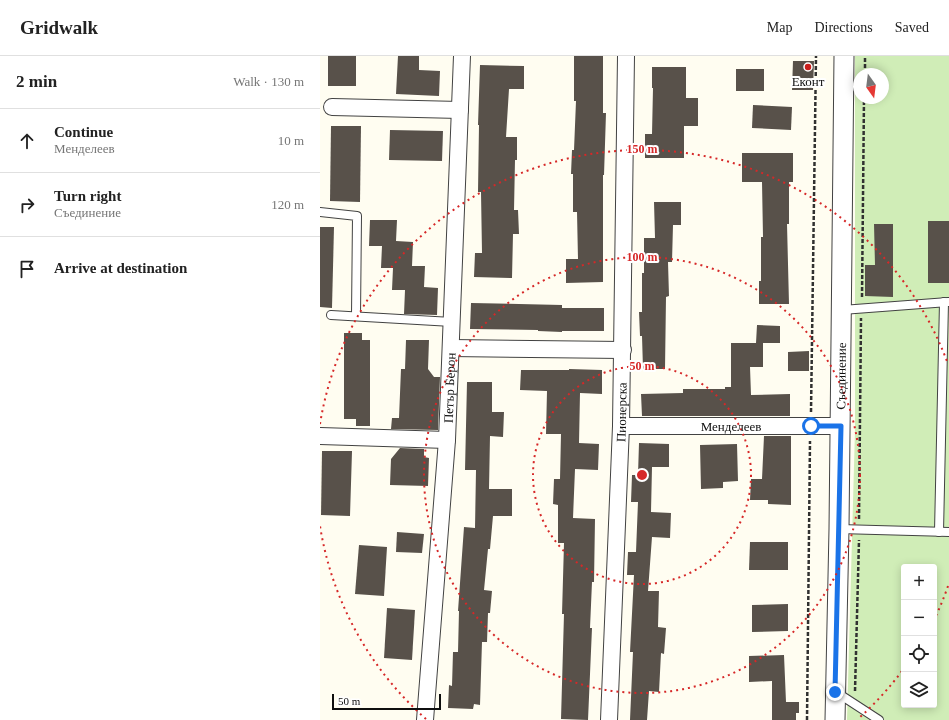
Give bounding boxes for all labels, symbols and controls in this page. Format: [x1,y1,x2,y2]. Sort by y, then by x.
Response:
text: Gridwalk [20,17,98,38]
text: Map [767,20,792,35]
text: Directions [814,20,873,35]
text: Saved [895,20,929,35]
marker: Еконт [803,62,813,72]
north arrow [853,68,889,104]
text: 2 min [16,72,57,91]
text: Walk · 130 m [233,74,304,89]
place label: Еконт [792,74,825,89]
text: Continue [54,124,113,140]
icon: ahead [16,130,38,152]
text: 10 m [278,133,304,148]
text: Менделеев [54,141,115,156]
text: 150 m [627,142,658,156]
text: Turn right [54,188,121,204]
icon: right [16,194,38,216]
text: 120 m [271,197,304,212]
text: Съединение [54,205,121,220]
text: 100 m [627,250,658,264]
icon: arrive [16,258,38,280]
text: Arrive at destination [54,260,187,276]
street label: Съединение [833,342,848,410]
street label: Петър Берон [440,352,458,423]
text: 50 m [630,359,655,373]
street label: Пионерска [613,382,629,442]
route start [802,417,820,435]
street label: Менделеев [701,419,761,434]
centre of rings [635,468,649,482]
map controls [901,564,937,708]
button: + [901,564,937,600]
button: − [901,600,937,636]
button: locate [901,636,937,672]
button: layers [901,672,937,708]
route end [826,683,844,701]
scale bar [332,692,441,711]
text: 50 m [338,695,360,707]

